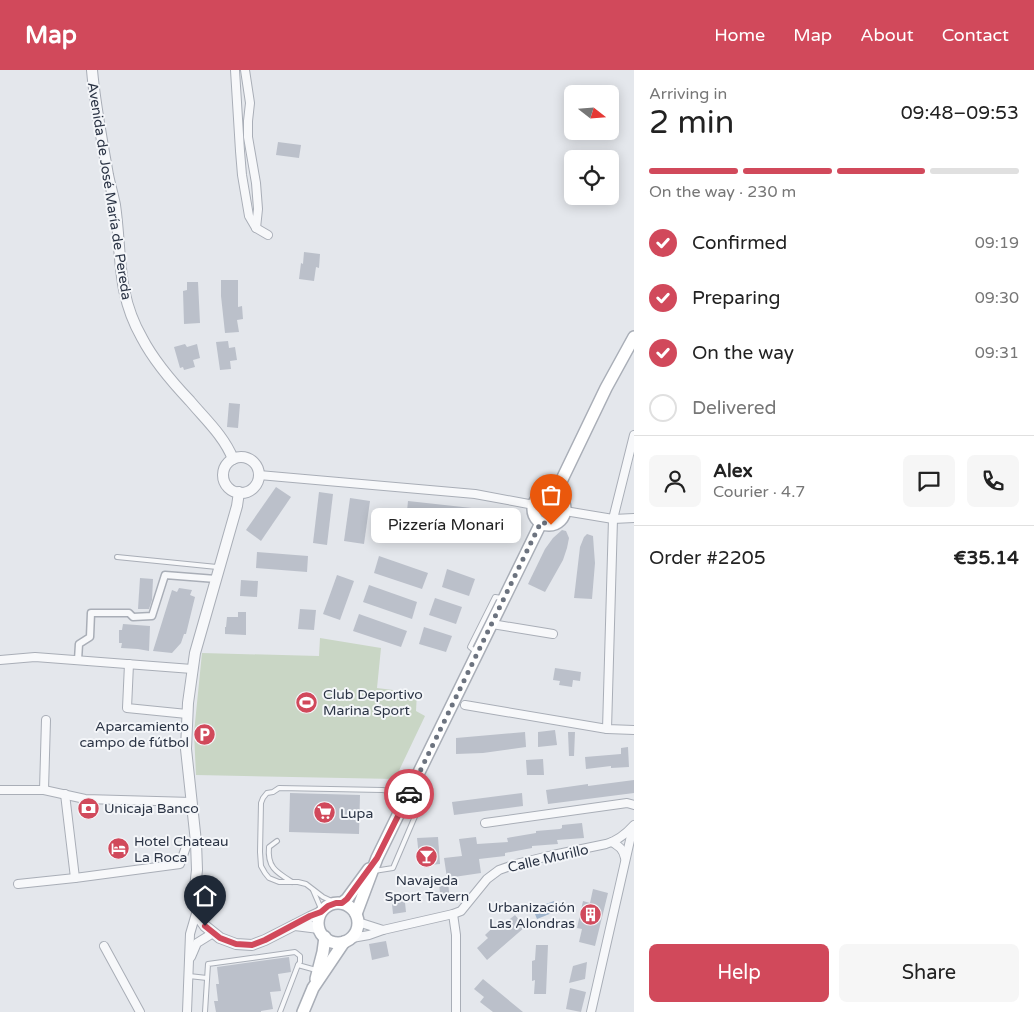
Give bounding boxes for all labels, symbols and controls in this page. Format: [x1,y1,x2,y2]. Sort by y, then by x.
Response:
text: Map [25,21,77,50]
text: Home [714,24,765,46]
text: Map [793,24,832,46]
text: About [860,24,914,46]
text: Contact [942,24,1009,46]
street label: Avenida de José María de Pereda [84,81,135,301]
text: Arriving in [649,84,727,104]
north arrow [564,85,619,140]
map controls [564,85,619,205]
text: 09:48–09:53 [901,102,1019,124]
text: 2 min [649,104,734,142]
button: locate [564,150,619,205]
text: On the way · 230 m [649,182,796,202]
icon: check [649,229,677,257]
text: Confirmed [692,232,787,254]
text: 09:19 [975,233,1019,253]
icon: check [649,284,677,312]
text: Preparing [692,287,781,309]
text: 09:30 [975,288,1019,308]
icon: check [649,339,677,367]
text: On the way [692,342,794,364]
text: 09:31 [975,343,1019,363]
text: Delivered [692,397,777,419]
button: person [649,455,701,507]
button: chat [903,455,955,507]
button: phone [967,455,1019,507]
text: Alex [713,460,753,482]
pin [530,474,572,525]
icon: bag [537,481,565,509]
text: Courier · 4.7 [713,482,805,502]
callout: Pizzería Monari [371,508,521,542]
text: Pizzería Monari [388,515,504,535]
text: Order #2205 [649,547,766,569]
text: €35.14 [954,547,1019,569]
place label: Club Deportivo Marina Sport [323,686,423,719]
sports icon: Club Deportivo Marina Sport [295,690,319,714]
place label: Aparcamiento campo de fútbol [79,718,189,751]
parking icon: Aparcamiento campo de fútbol [193,722,217,746]
courier [384,769,434,819]
icon: car [395,780,423,808]
bank icon: Unicaja Banco [76,796,100,820]
place label: Unicaja Banco [104,800,199,817]
supermarket icon: Lupa [312,801,336,825]
place label: Lupa [340,805,373,822]
place label: Hotel Chateau La Roca [134,833,229,866]
hotel icon: Hotel Chateau La Roca [106,837,130,861]
street label: Calle Murillo [506,841,590,876]
bar icon: Navajeda Sport Tavern [415,845,439,869]
place label: Navajeda Sport Tavern [385,872,469,905]
pin [184,875,226,926]
icon: home [191,882,219,910]
place label: Urbanización Las Alondras [488,899,575,932]
building icon: Urbanización Las Alondras [579,903,603,927]
button: Help [649,944,829,1002]
button: Share [839,944,1019,1002]

